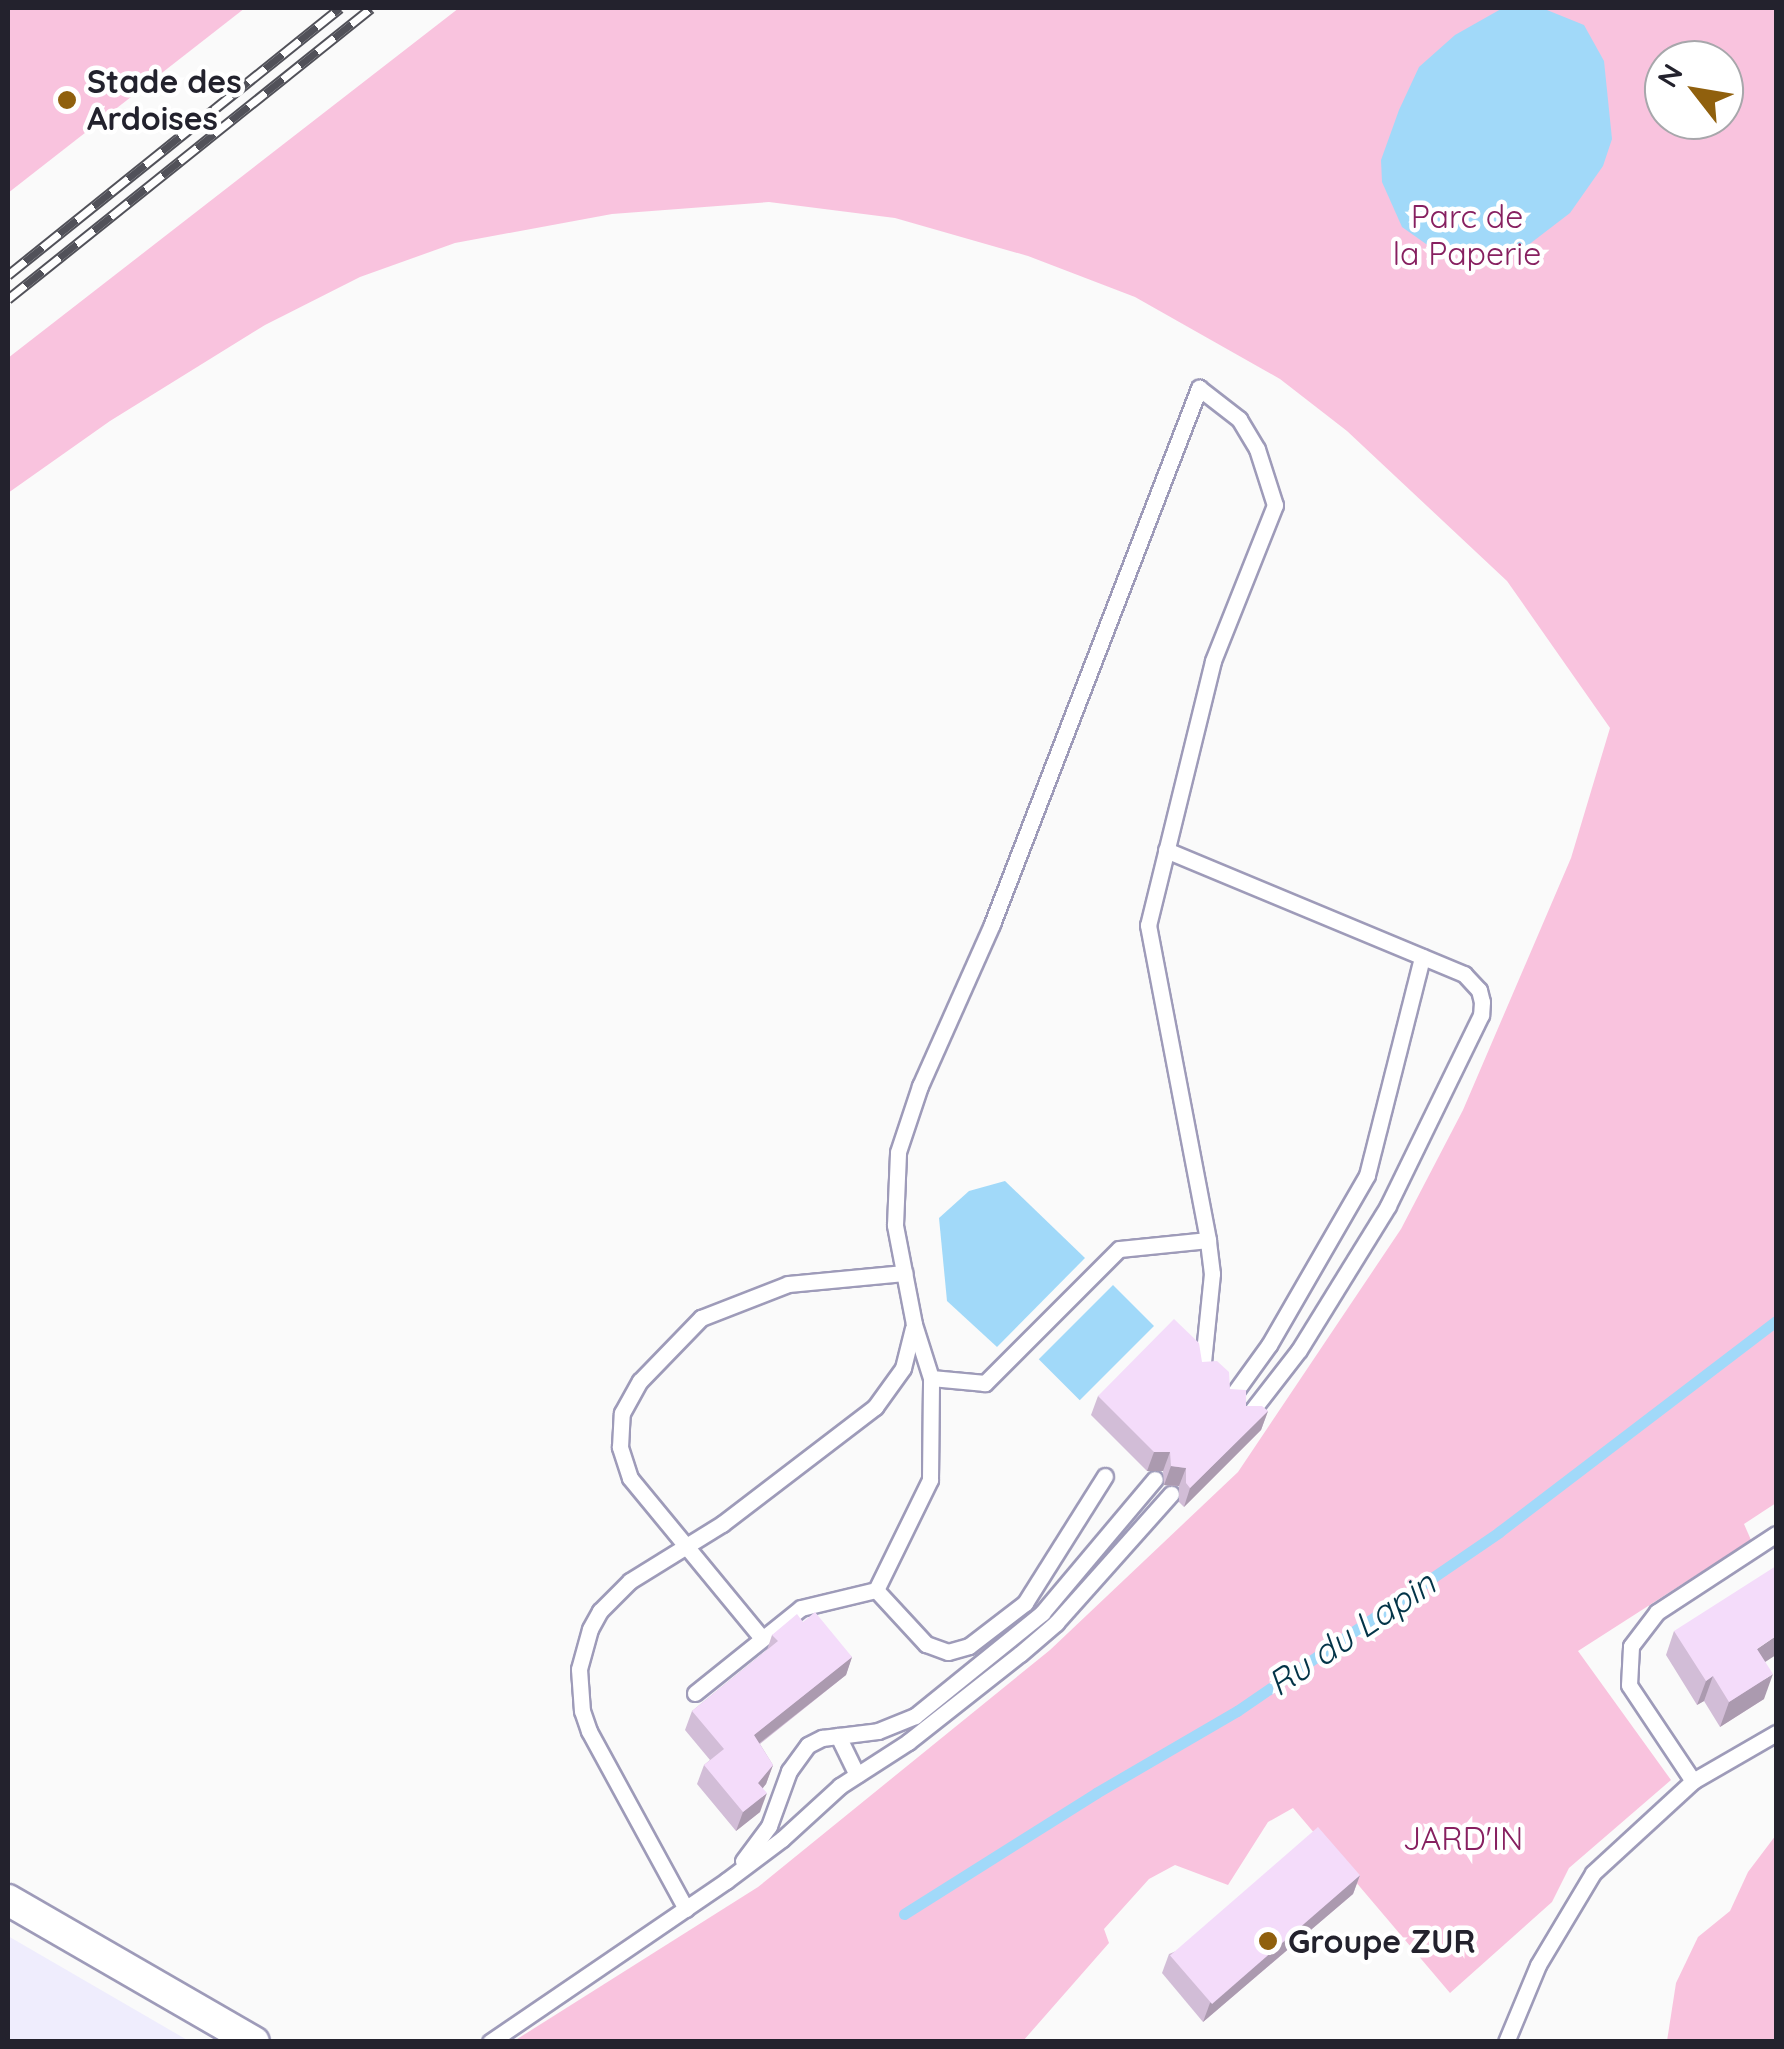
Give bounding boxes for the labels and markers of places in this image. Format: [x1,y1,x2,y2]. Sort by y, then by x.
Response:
place label: Stade des Ardoises [87,63,242,138]
marker: Stade des Ardoises [56,89,78,111]
place label: Groupe ZUR [1288,1922,1475,1960]
marker: Groupe ZUR [1257,1930,1279,1952]

